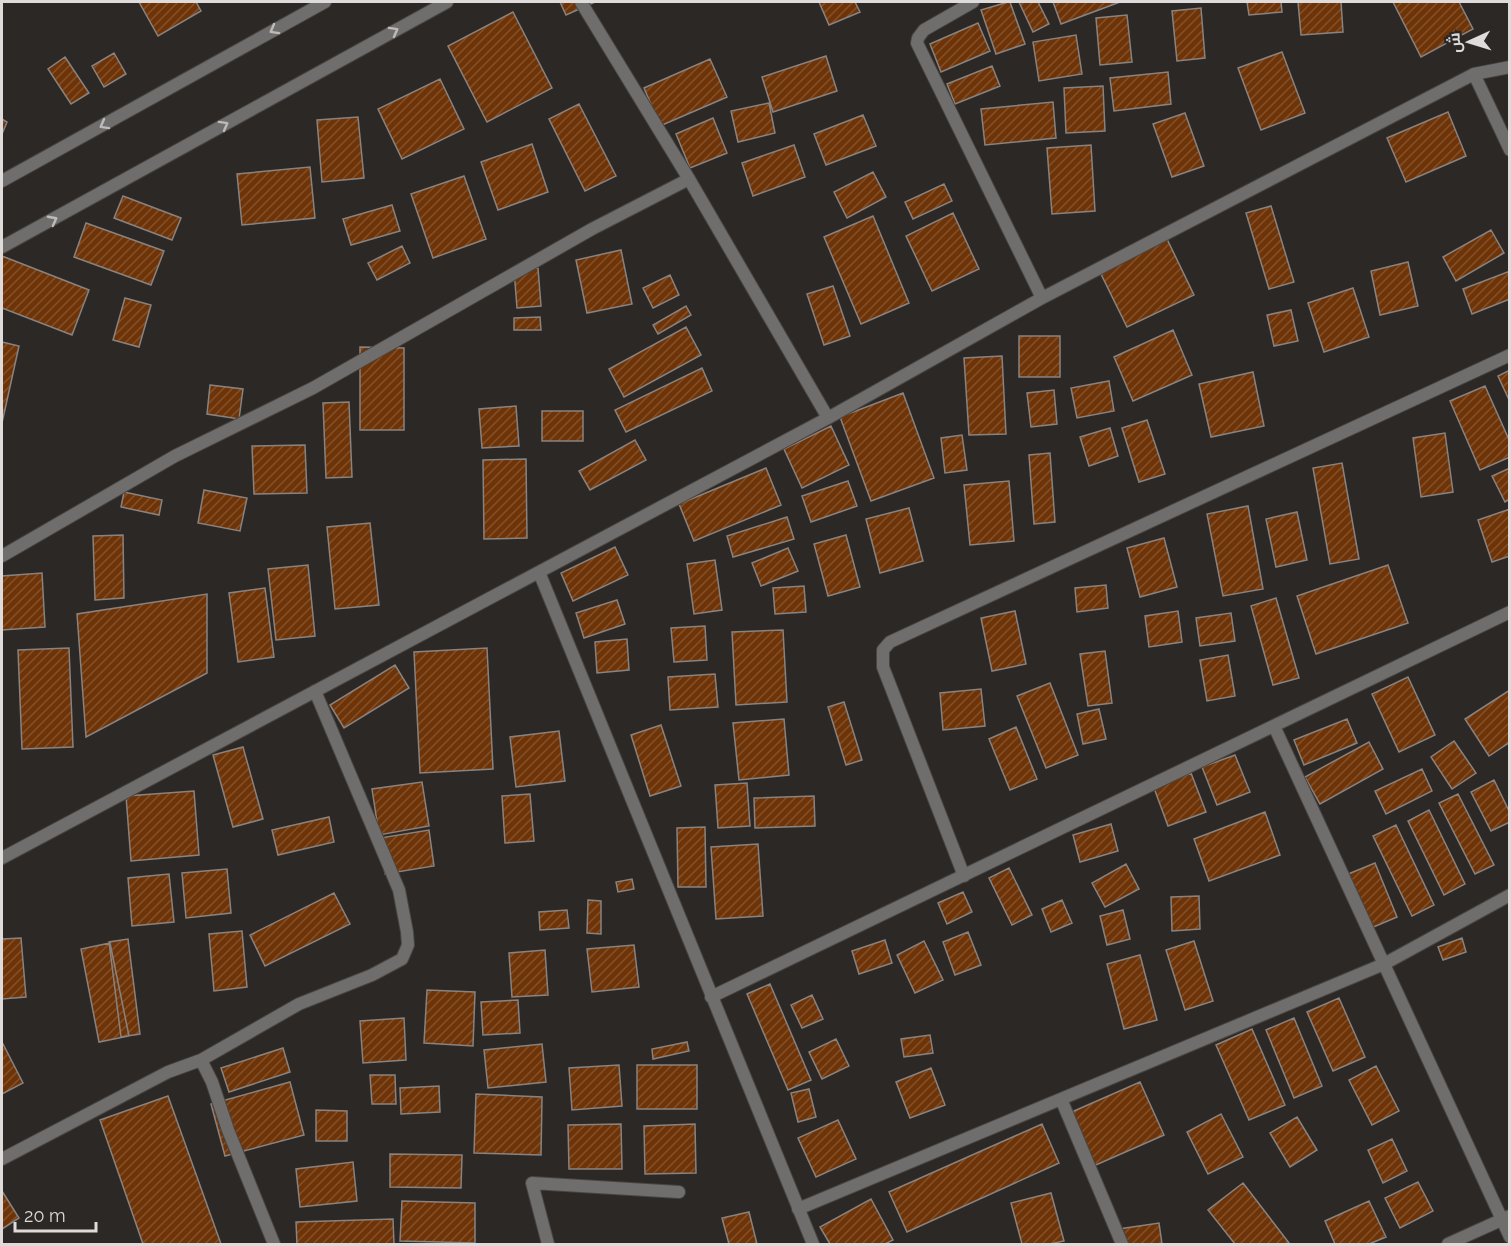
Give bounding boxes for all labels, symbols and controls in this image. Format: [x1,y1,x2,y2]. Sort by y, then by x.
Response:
north arrow [1439,12,1499,72]
one-way arrow [270,23,280,34]
one-way arrow [388,27,398,38]
text: ش [1444,32,1465,54]
one-way arrow [99,117,110,129]
one-way arrow [218,121,228,133]
one-way arrow [47,216,57,227]
scale bar [15,1195,96,1233]
text: 20 m [24,1205,66,1226]

